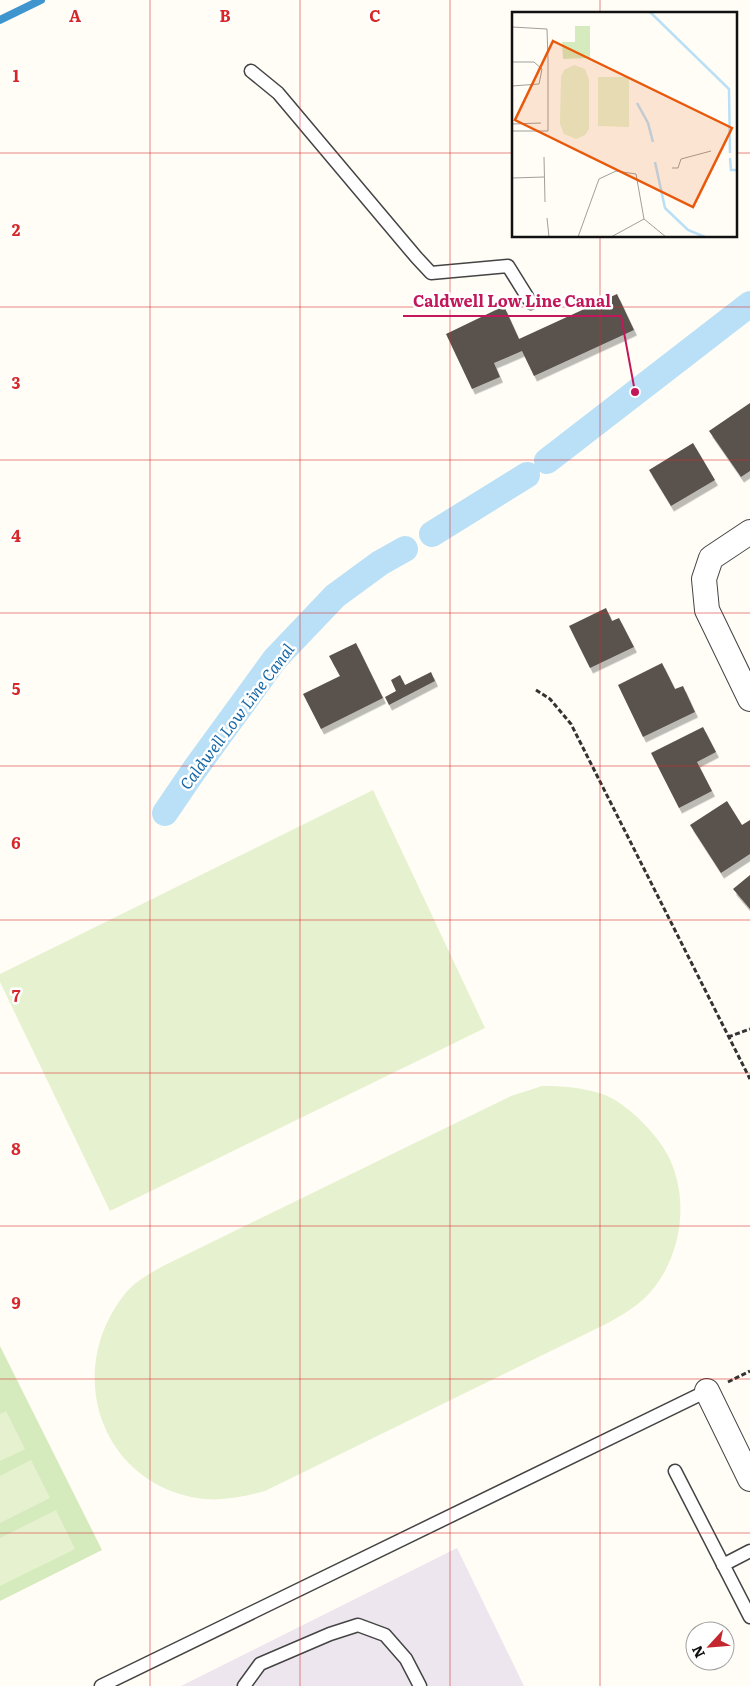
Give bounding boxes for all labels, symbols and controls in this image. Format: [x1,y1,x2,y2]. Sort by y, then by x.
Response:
text: A [69,3,81,27]
text: B [219,3,231,27]
text: C [369,3,381,27]
inset map [512,12,738,238]
text: 1 [13,63,20,87]
text: 2 [12,217,21,241]
callout: Caldwell Low Line Canal [403,285,621,316]
text: Caldwell Low Line Canal [413,288,611,312]
text: 3 [12,370,21,394]
text: 4 [11,523,21,547]
water label: Caldwell Low Line Canal [173,638,299,794]
text: 5 [12,676,21,700]
text: 6 [11,830,21,854]
text: 7 [12,983,21,1007]
text: 8 [11,1136,21,1160]
text: 9 [11,1290,21,1314]
north arrow [685,1621,735,1671]
text: N [686,1642,709,1662]

